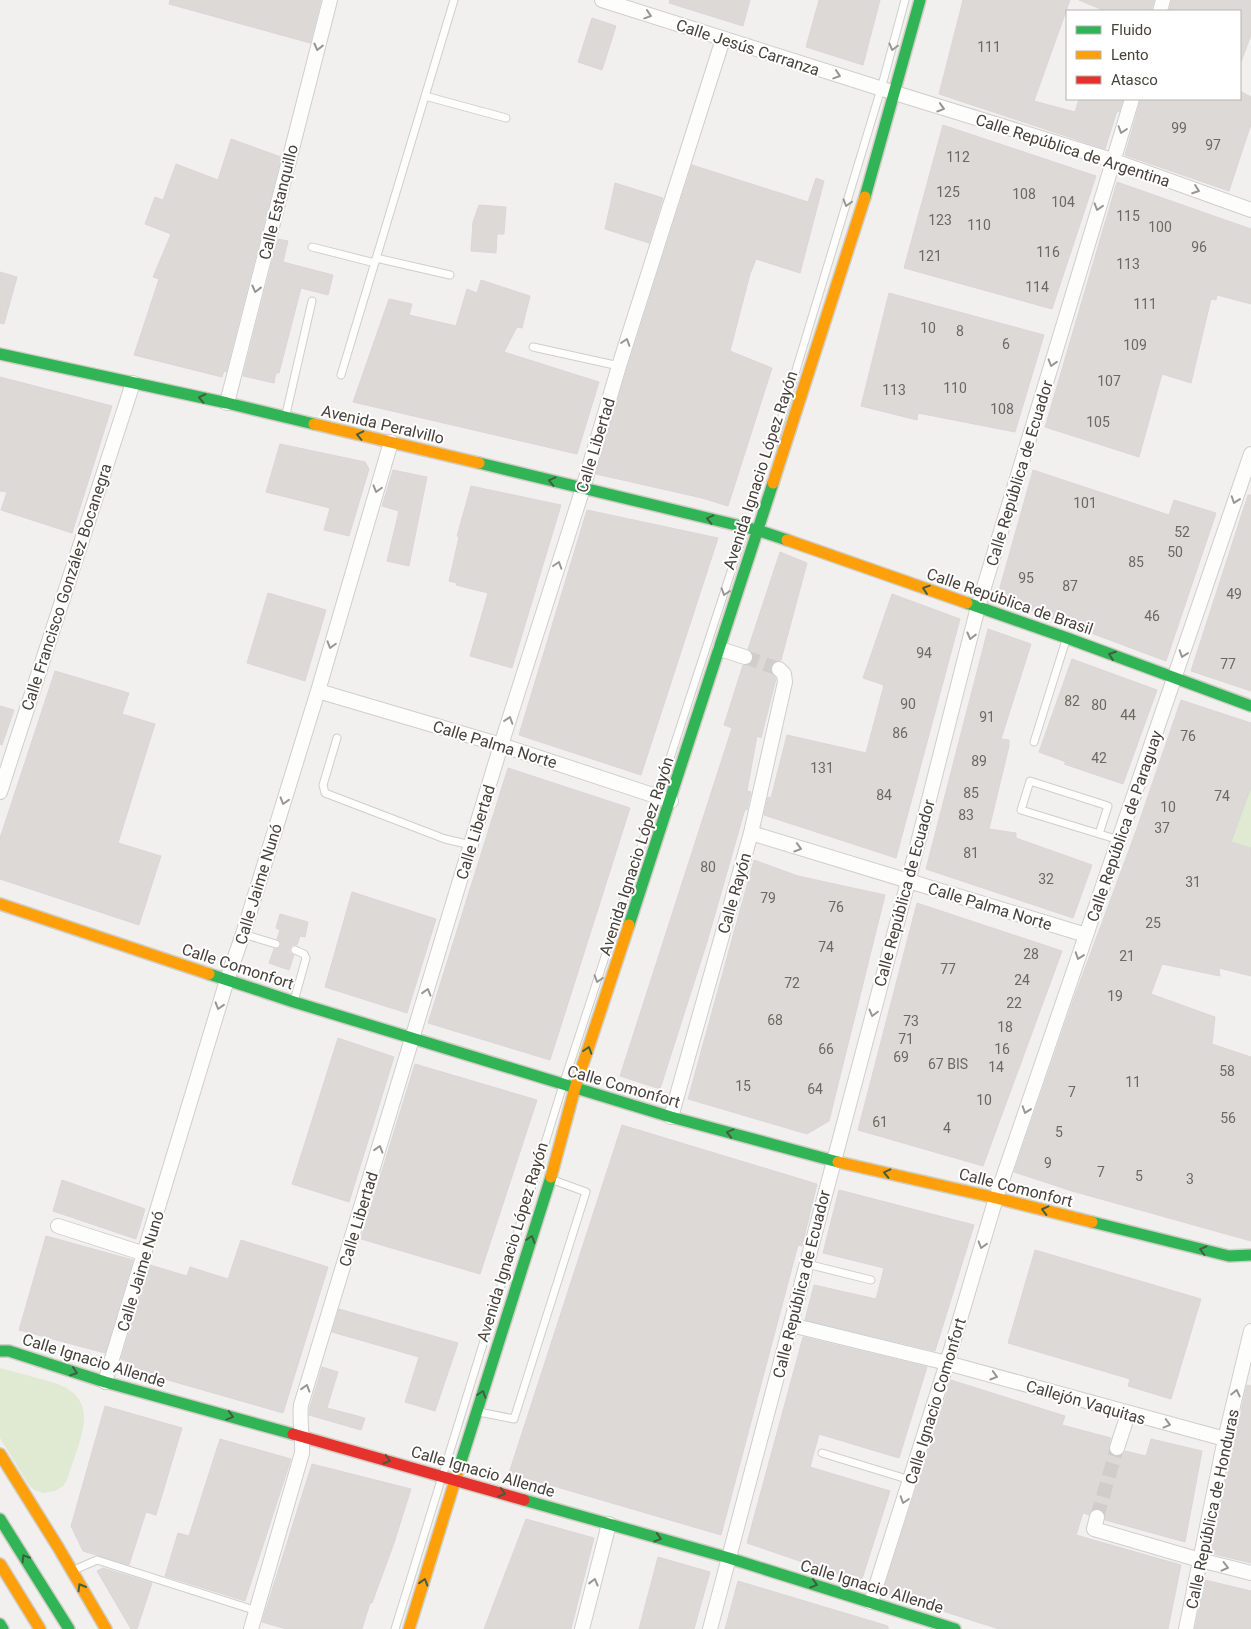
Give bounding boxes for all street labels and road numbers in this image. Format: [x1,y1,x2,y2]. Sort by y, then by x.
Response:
street label: Calle Jesús Carranza [674,15,822,80]
street label: Calle República de Argentina [973,110,1173,191]
street label: Calle Estanquillo [255,142,302,262]
street label: Avenida Ignacio López Rayón [719,368,802,572]
street label: Calle República de Ecuador [982,377,1057,568]
street label: Calle Libertad [572,395,619,495]
street label: Avenida Peralvillo [320,401,446,448]
street label: Calle Francisco González Bocanegra [17,461,115,713]
street label: Calle República de Brasil [924,564,1095,639]
street label: Calle Palma Norte [431,717,559,772]
street label: Calle República de Paraguay [1083,728,1166,924]
street label: Avenida Ignacio López Rayón [595,754,678,958]
street label: Calle Libertad [452,782,499,882]
street label: Calle República de Ecuador [870,797,939,989]
street label: Calle Jaime Nunó [231,821,286,947]
street label: Calle Rayón [714,851,755,936]
street label: Calle Palma Norte [926,879,1054,934]
street label: Calle Comonfort [179,939,296,994]
street label: Calle Comonfort [565,1061,683,1112]
street label: Avenida Ignacio López Rayón [473,1140,552,1344]
street label: Calle Comonfort [957,1164,1075,1211]
street label: Calle Libertad [335,1169,382,1269]
street label: Calle República de Ecuador [769,1188,834,1380]
street label: Calle Jaime Nunó [113,1208,168,1334]
street label: Calle Ignacio Comonfort [901,1316,970,1487]
street label: Calle Ignacio Allende [20,1330,168,1391]
street label: Callejón Vaquitas [1024,1376,1148,1429]
street label: Calle República de Honduras [1182,1407,1243,1611]
street label: Calle Ignacio Allende [409,1442,557,1501]
street label: Calle Ignacio Allende [798,1556,946,1617]

